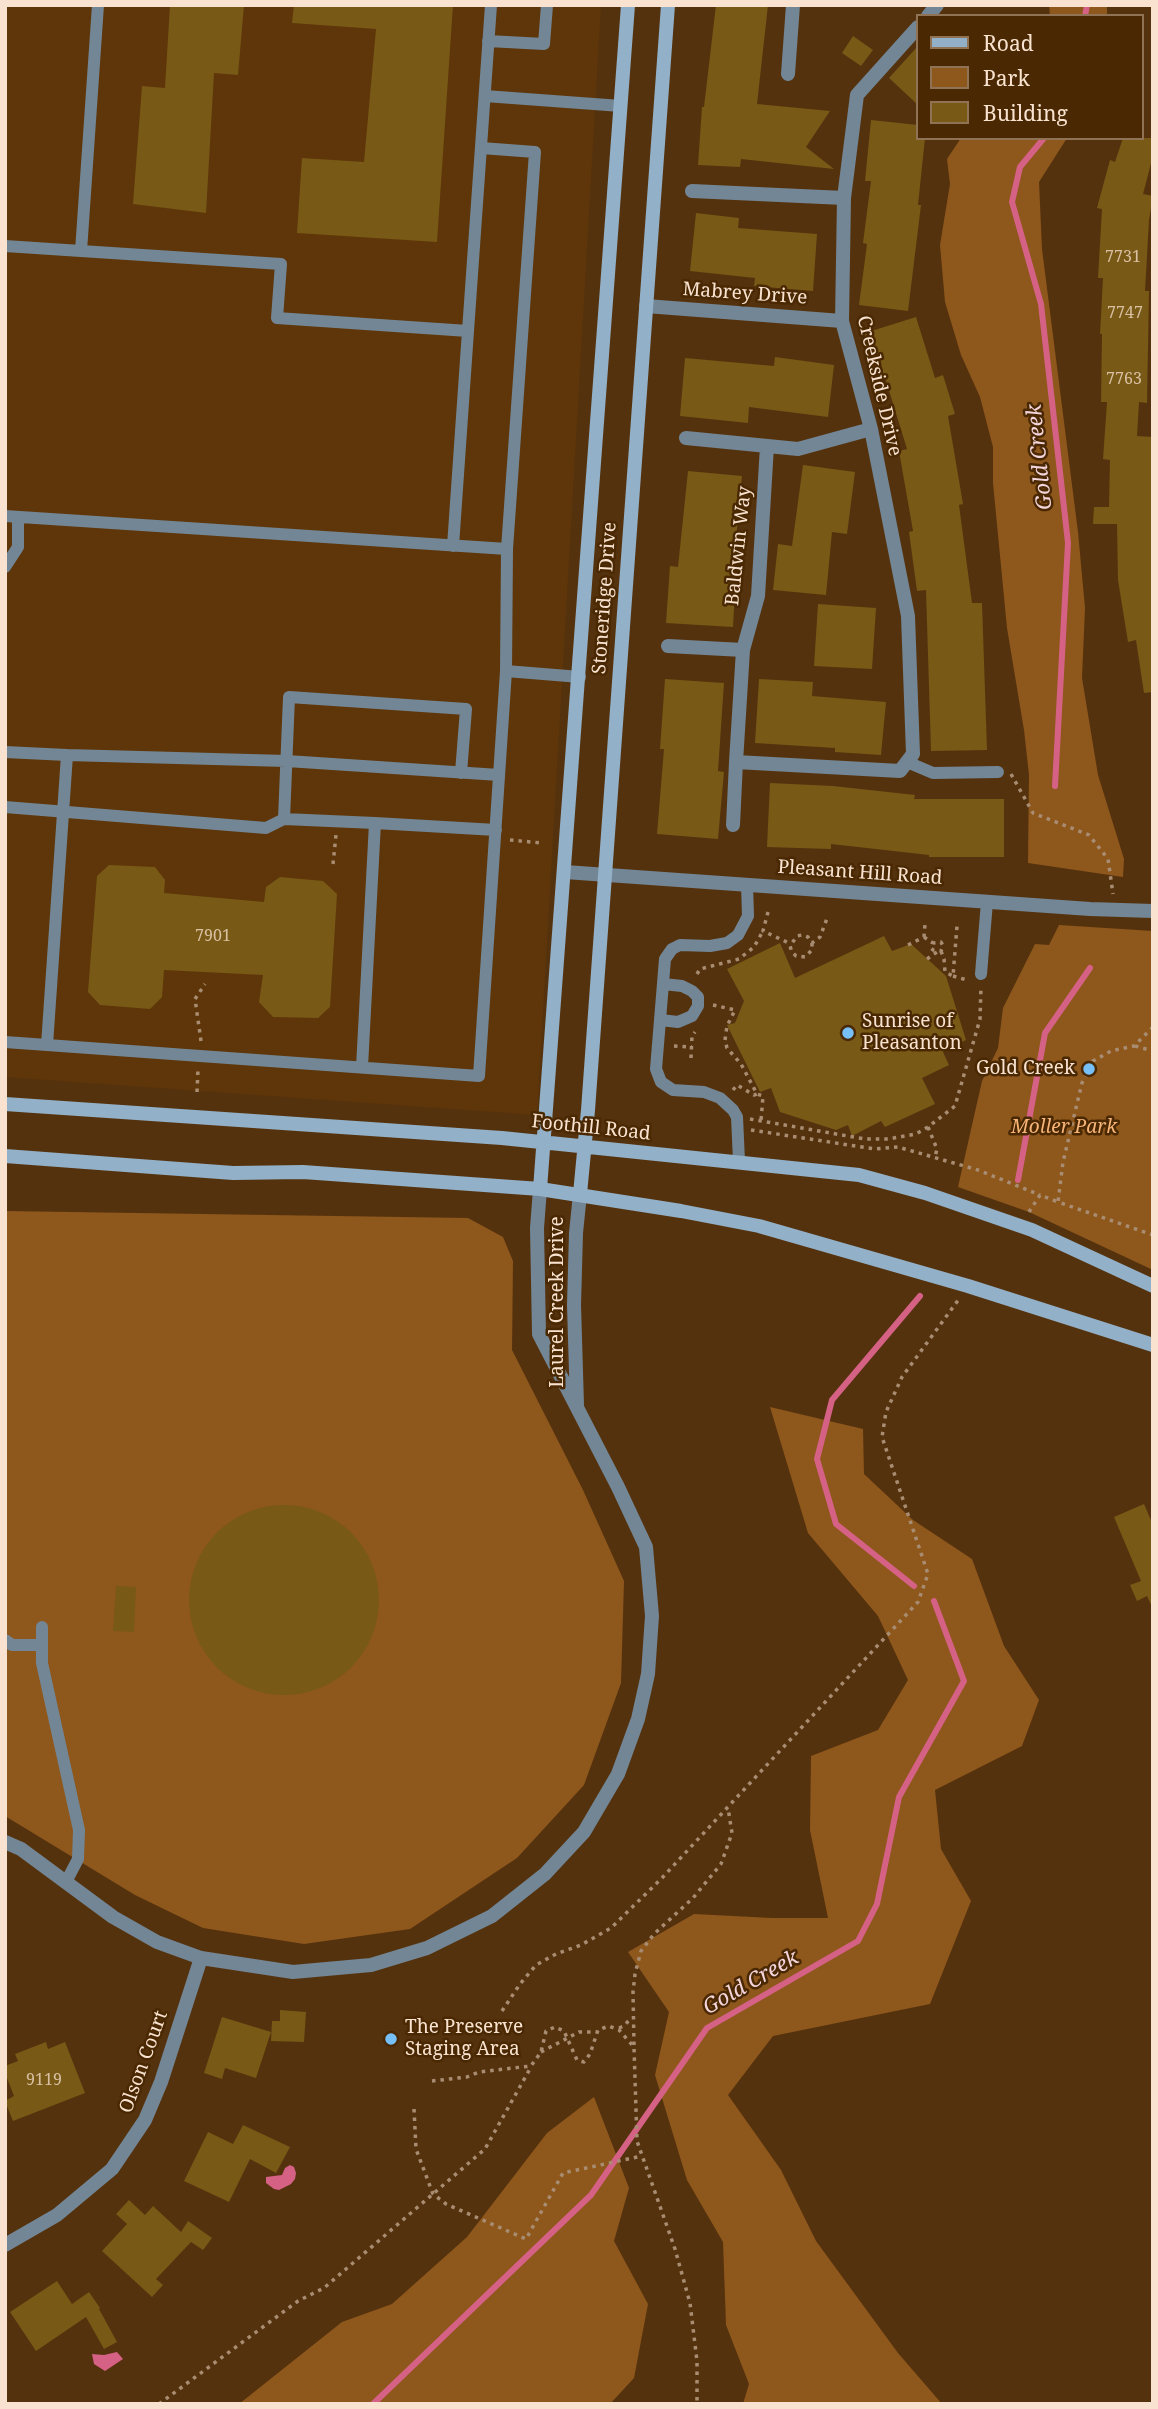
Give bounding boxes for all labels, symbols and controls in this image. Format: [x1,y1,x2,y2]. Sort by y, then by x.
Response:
legend [916,14,1144,140]
text: Road [983,29,1034,57]
text: Park [983,64,1030,92]
text: Building [983,99,1068,127]
house number: 7731 [1105,247,1141,267]
street label: Mabrey Drive [682,278,808,310]
house number: 7747 [1107,303,1143,323]
street label: Creekside Drive [852,314,906,458]
house number: 7763 [1106,369,1142,389]
water label: Gold Creek [1022,403,1058,511]
street label: Baldwin Way [721,485,757,607]
street label: Stoneridge Drive [588,521,622,675]
street label: Pleasant Hill Road [777,856,943,890]
house number: 7901 [195,926,231,946]
place label: Sunrise of Pleasanton [862,1011,962,1055]
marker: Sunrise of Pleasanton [840,1025,856,1041]
place label: Gold Creek [976,1058,1075,1080]
marker: Gold Creek [1081,1061,1097,1077]
street label: Foothill Road [530,1110,652,1146]
park label: Moller Park [1011,1117,1117,1139]
street label: Laurel Creek Drive [547,1216,569,1388]
water label: Gold Creek [699,1946,803,2020]
street label: Olson Court [115,2008,173,2116]
place label: The Preserve Staging Area [405,2017,523,2061]
marker: The Preserve Staging Area [383,2031,399,2047]
house number: 9119 [26,2070,62,2090]

